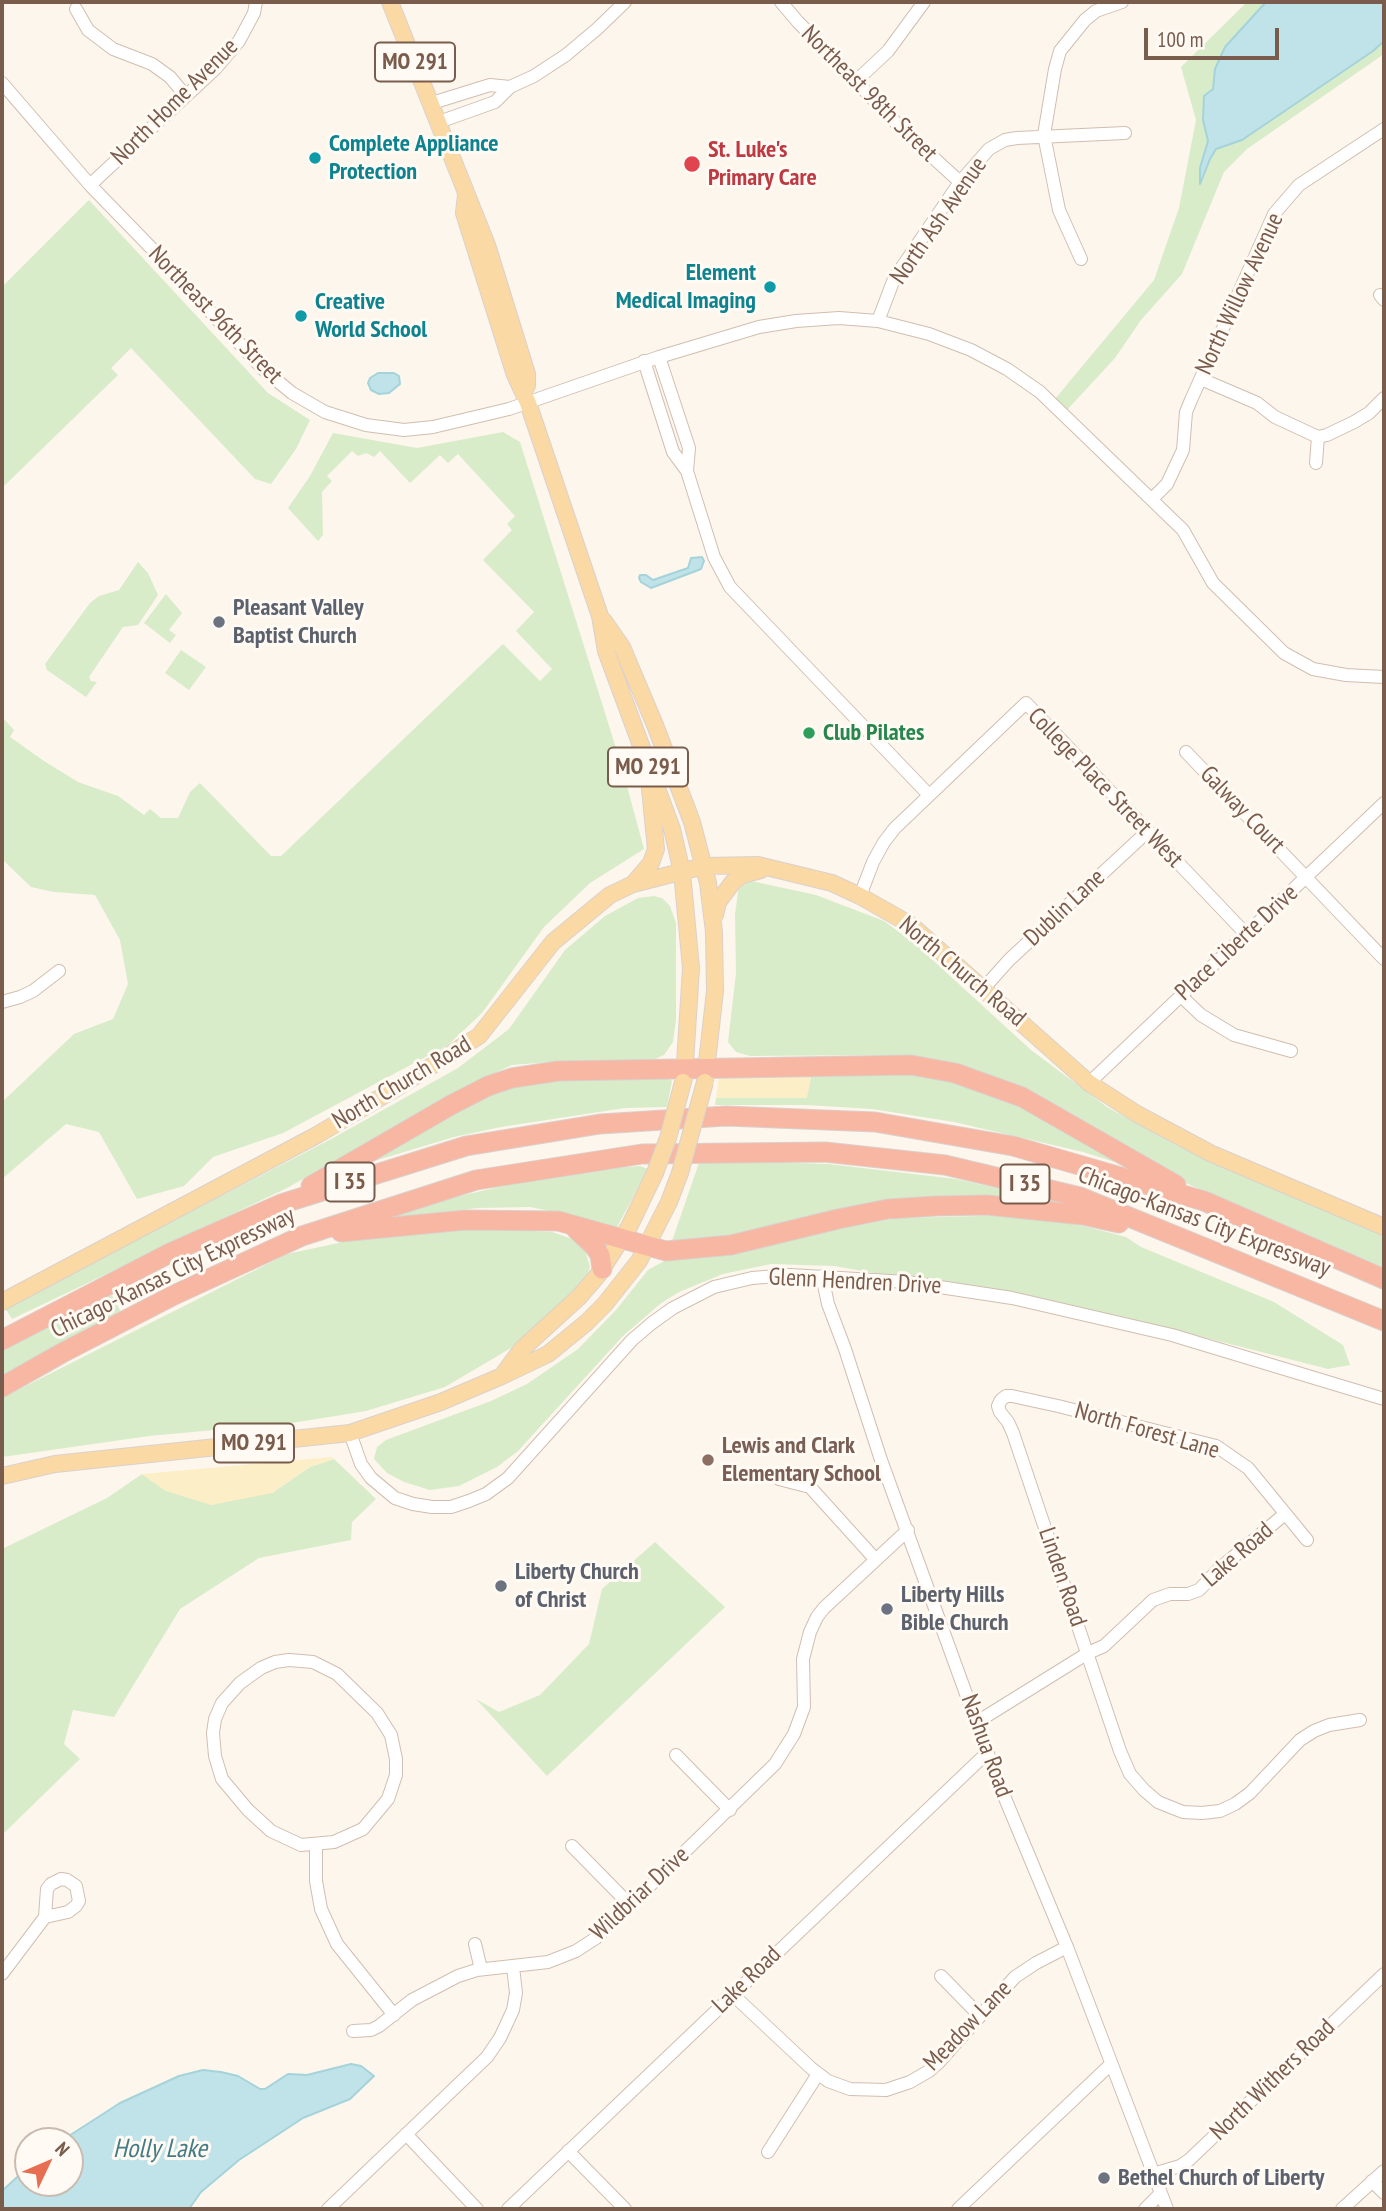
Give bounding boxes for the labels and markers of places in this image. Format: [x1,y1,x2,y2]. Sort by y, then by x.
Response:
place label: Complete Appliance Protection [329,130,499,186]
place label: St. Luke's Primary Care [708,136,817,192]
marker: Complete Appliance Protection [307,150,323,166]
marker: St. Luke's Primary Care [682,154,702,174]
place label: Element Medical Imaging [616,259,756,315]
marker: Element Medical Imaging [762,279,778,295]
place label: Creative World School [315,288,427,344]
marker: Creative World School [293,308,309,324]
place label: Pleasant Valley Baptist Church [233,594,364,650]
marker: Pleasant Valley Baptist Church [211,614,227,630]
place label: Club Pilates [823,719,924,747]
marker: Club Pilates [801,725,817,741]
place label: Lewis and Clark Elementary School [722,1432,881,1488]
marker: Lewis and Clark Elementary School [700,1452,716,1468]
place label: Liberty Church of Christ [515,1558,639,1614]
marker: Liberty Church of Christ [493,1578,509,1594]
place label: Liberty Hills Bible Church [901,1581,1008,1637]
marker: Liberty Hills Bible Church [879,1601,895,1617]
place label: Bethel Church of Liberty [1118,2164,1324,2192]
marker: Bethel Church of Liberty [1096,2170,1112,2186]

